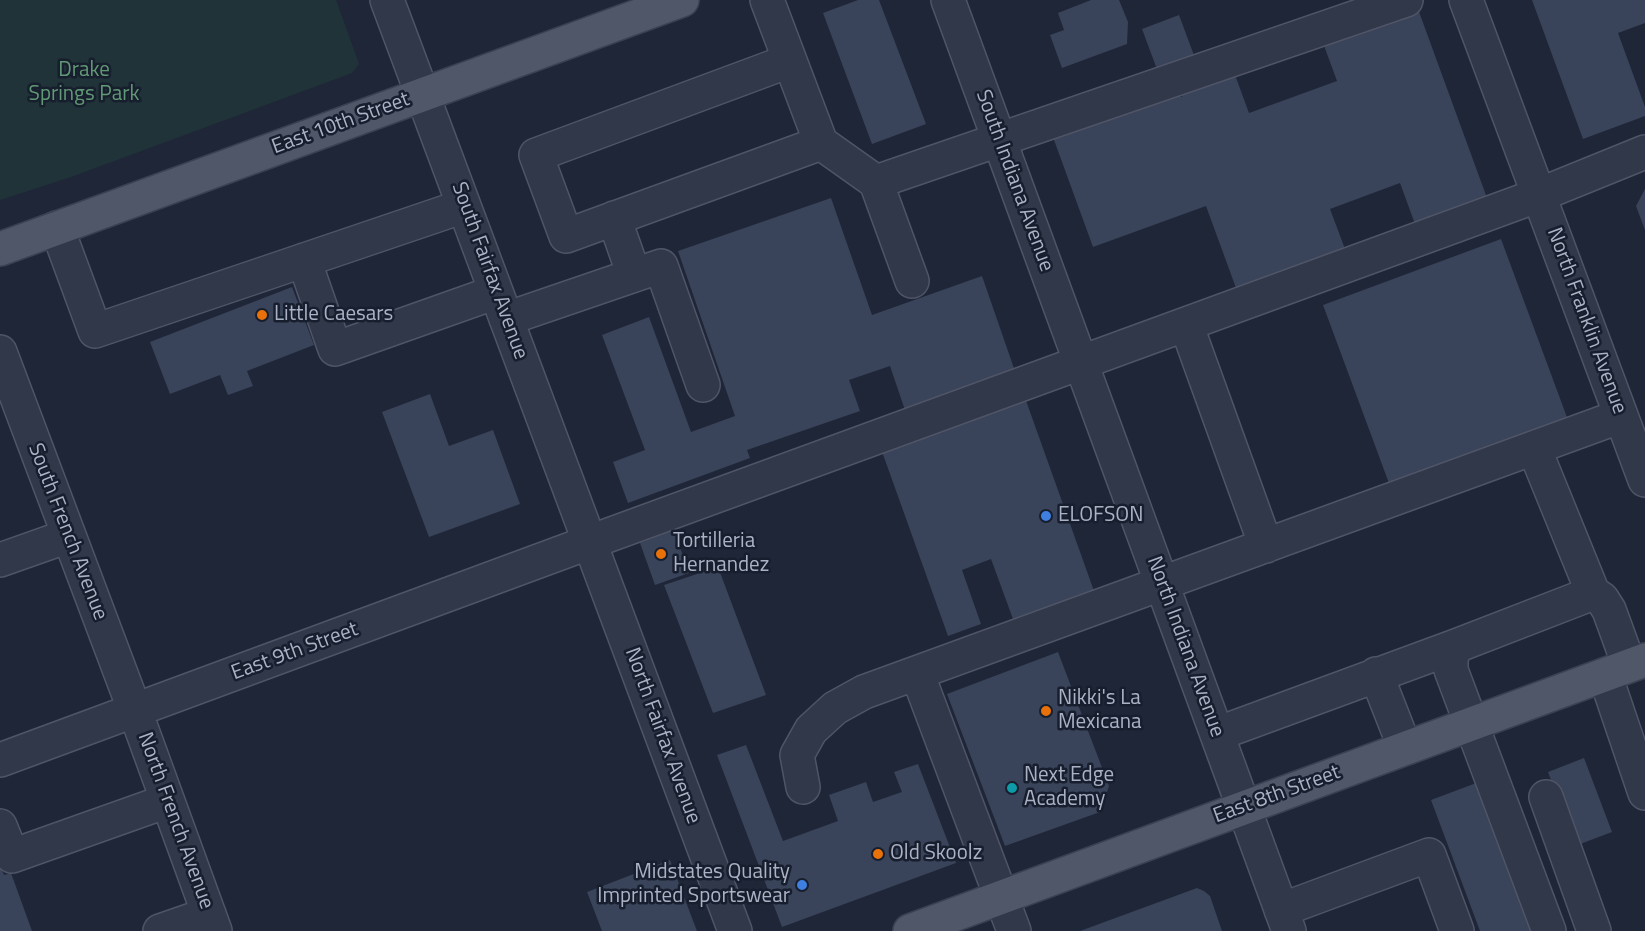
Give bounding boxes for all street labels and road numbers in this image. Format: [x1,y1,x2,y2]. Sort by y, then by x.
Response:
street label: East 10th Street [269,87,413,161]
street label: South Indiana Avenue [969,87,1059,275]
street label: South Fairfax Avenue [445,179,533,363]
street label: North Franklin Avenue [1541,224,1631,418]
street label: South French Avenue [22,440,112,624]
street label: North Indiana Avenue [1141,553,1229,741]
street label: East 9th Street [228,617,362,687]
street label: North Fairfax Avenue [618,644,706,828]
street label: North French Avenue [131,729,219,913]
street label: East 8th Street [1210,760,1344,830]

